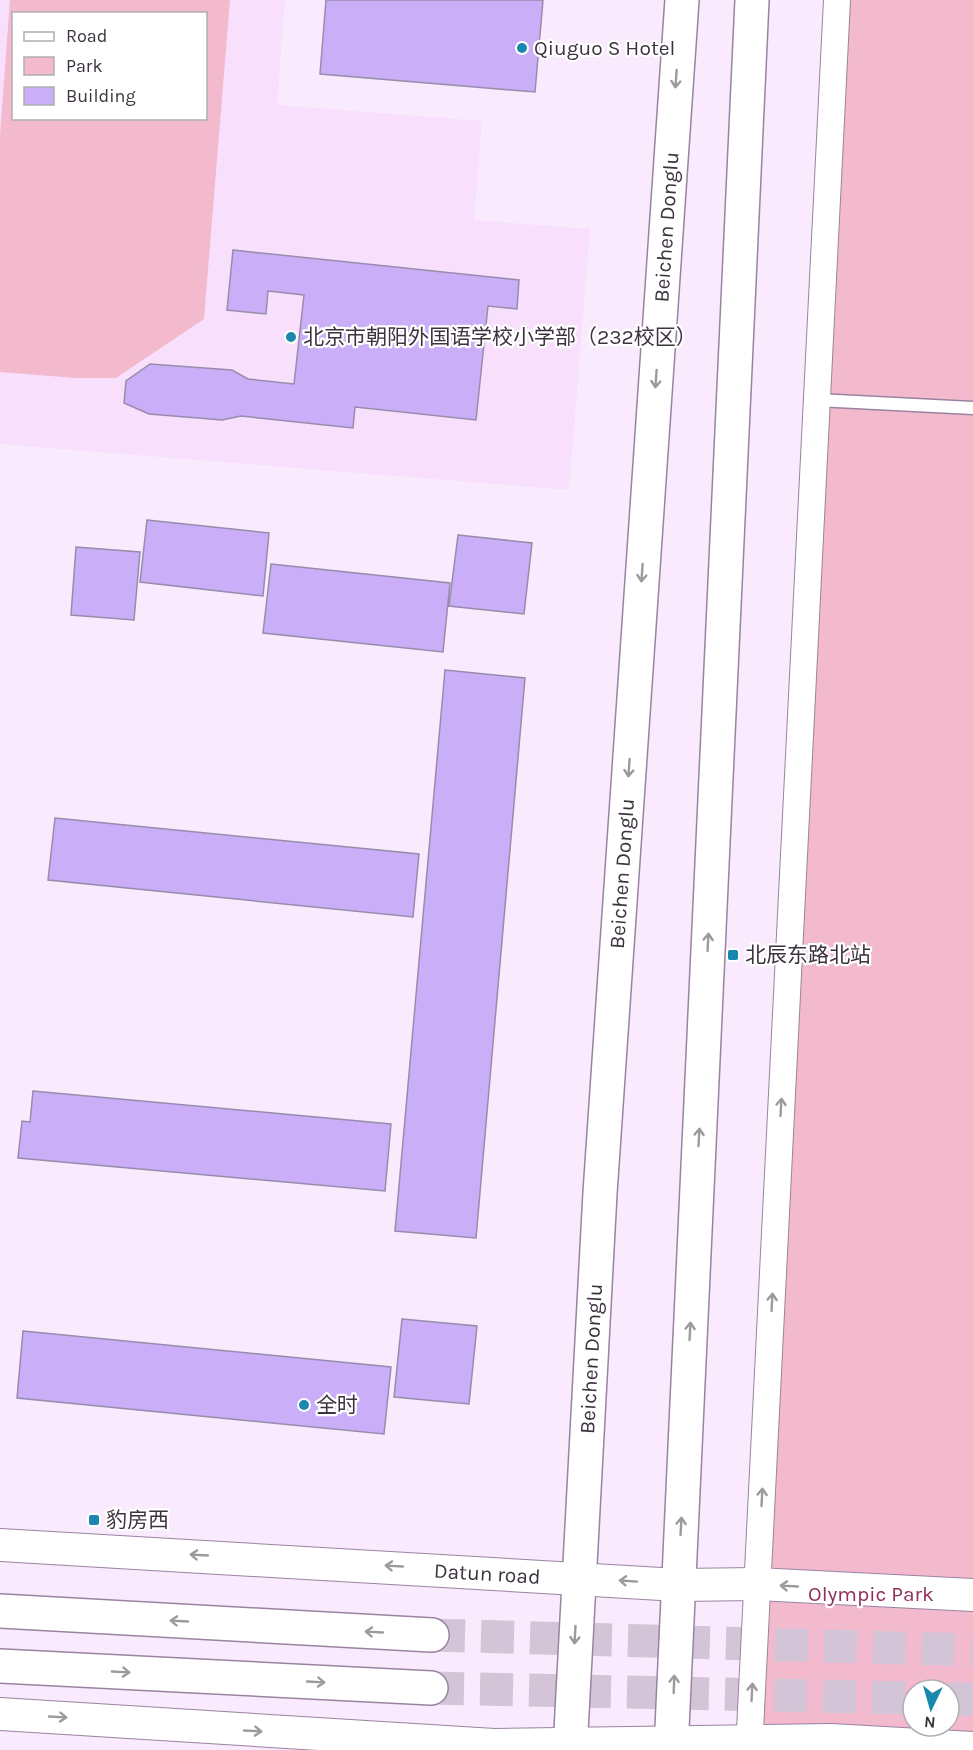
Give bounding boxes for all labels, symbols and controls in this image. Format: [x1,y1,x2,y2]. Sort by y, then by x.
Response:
legend [12,12,207,120]
text: Road [66,25,107,47]
place label: Qiuguo S Hotel [534,36,675,60]
marker: Qiuguo S Hotel [515,41,529,55]
text: Park [66,55,103,77]
one-way arrow [671,69,682,89]
text: Building [66,85,136,107]
street label: Beichen Donglu [649,151,684,303]
place label: 北京市朝阳外国语学校小学部（232校区） [303,325,697,349]
marker: 北京市朝阳外国语学校小学部（232校区） [284,330,298,344]
one-way arrow [650,368,661,388]
one-way arrow [637,563,648,583]
one-way arrow [623,757,634,777]
street label: Beichen Donglu [605,798,639,950]
one-way arrow [703,932,714,952]
place label: 北辰东路北站 [745,943,871,967]
marker: 北辰东路北站 [726,948,740,962]
one-way arrow [776,1098,787,1118]
one-way arrow [694,1127,705,1147]
street label: Beichen Donglu [575,1283,607,1434]
one-way arrow [766,1293,777,1313]
one-way arrow [685,1322,696,1342]
place label: 全时 [316,1393,358,1417]
marker: 全时 [297,1398,311,1412]
one-way arrow [756,1487,767,1507]
place label: 豹房西 [106,1508,169,1532]
marker: 豹房西 [87,1513,101,1527]
one-way arrow [676,1517,687,1537]
one-way arrow [190,1550,210,1561]
street label: Datun road [433,1559,541,1589]
one-way arrow [384,1561,404,1572]
one-way arrow [618,1575,638,1586]
one-way arrow [779,1580,799,1591]
park label: Olympic Park [808,1582,934,1606]
one-way arrow [170,1615,190,1626]
one-way arrow [570,1625,581,1645]
one-way arrow [364,1626,384,1637]
one-way arrow [111,1667,131,1678]
one-way arrow [668,1675,680,1695]
one-way arrow [306,1677,326,1688]
north arrow [901,1678,961,1738]
one-way arrow [747,1682,758,1702]
one-way arrow [48,1712,68,1723]
text: N [923,1712,936,1732]
one-way arrow [242,1726,262,1737]

